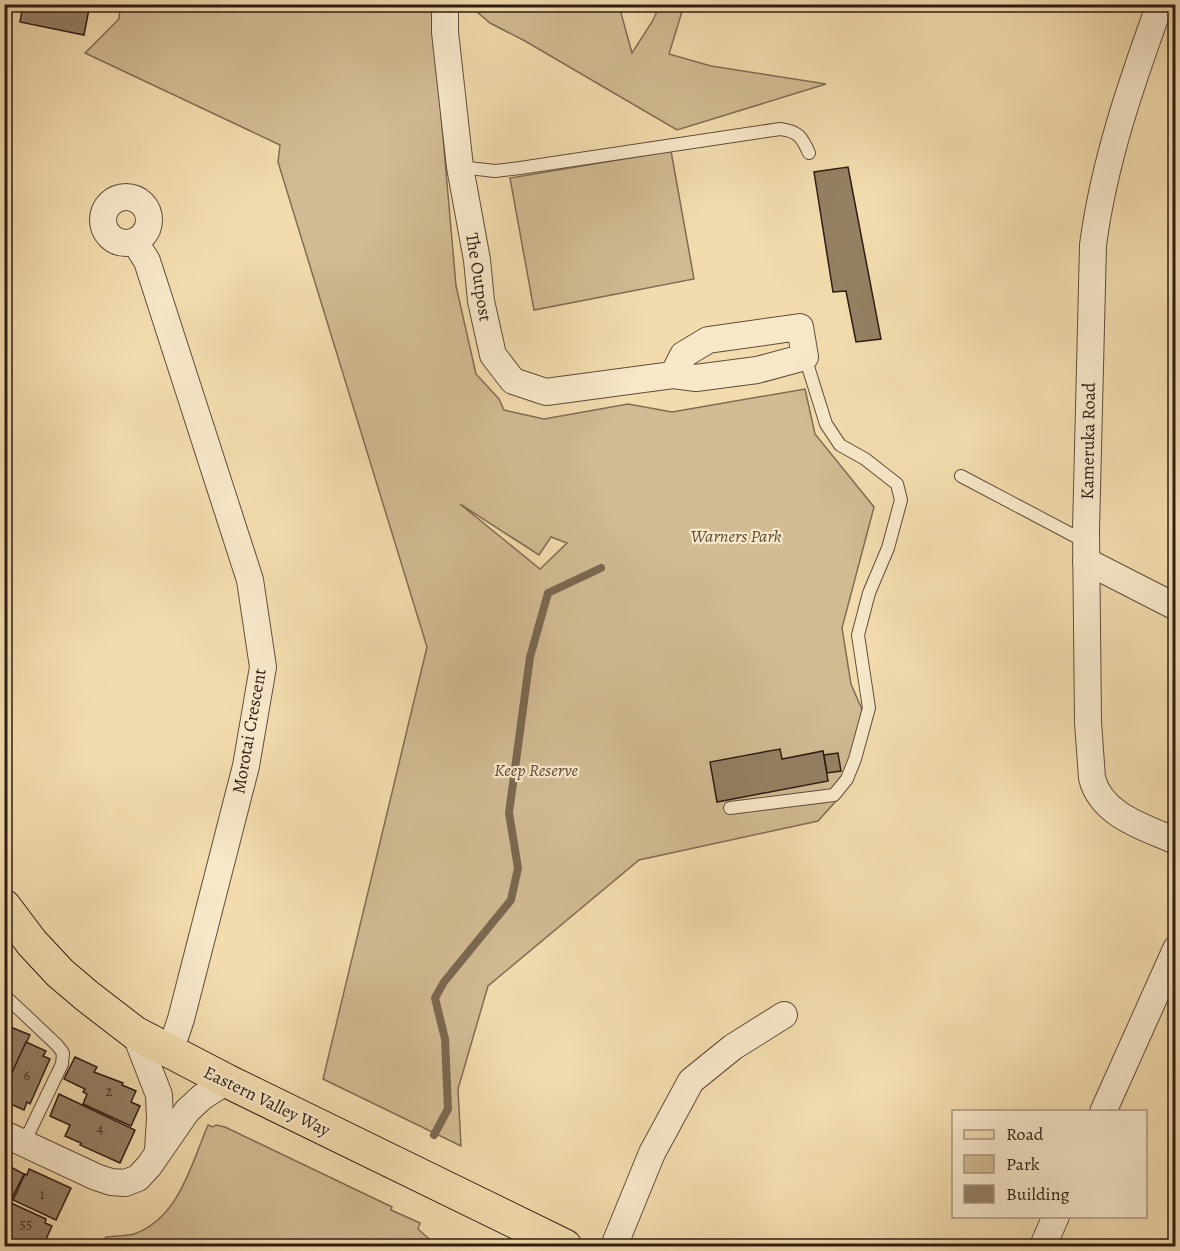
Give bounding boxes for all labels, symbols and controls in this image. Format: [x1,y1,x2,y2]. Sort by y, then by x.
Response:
street label: The Outpost [460,231,498,323]
street label: Kameruka Road [1075,382,1101,500]
park label: Warners Park [690,524,782,548]
street label: Morotai Crescent [226,666,272,795]
park label: Keep Reserve [494,758,578,782]
street label: Eastern Valley Way [200,1060,335,1142]
house number: 6 [24,1065,31,1085]
house number: 2 [105,1081,113,1101]
legend [952,1110,1147,1218]
house number: 4 [97,1118,104,1138]
text: Road [1006,1122,1044,1146]
text: Park [1006,1152,1040,1176]
text: Building [1006,1182,1070,1206]
house number: 1 [39,1184,45,1204]
house number: 55 [20,1214,32,1234]

